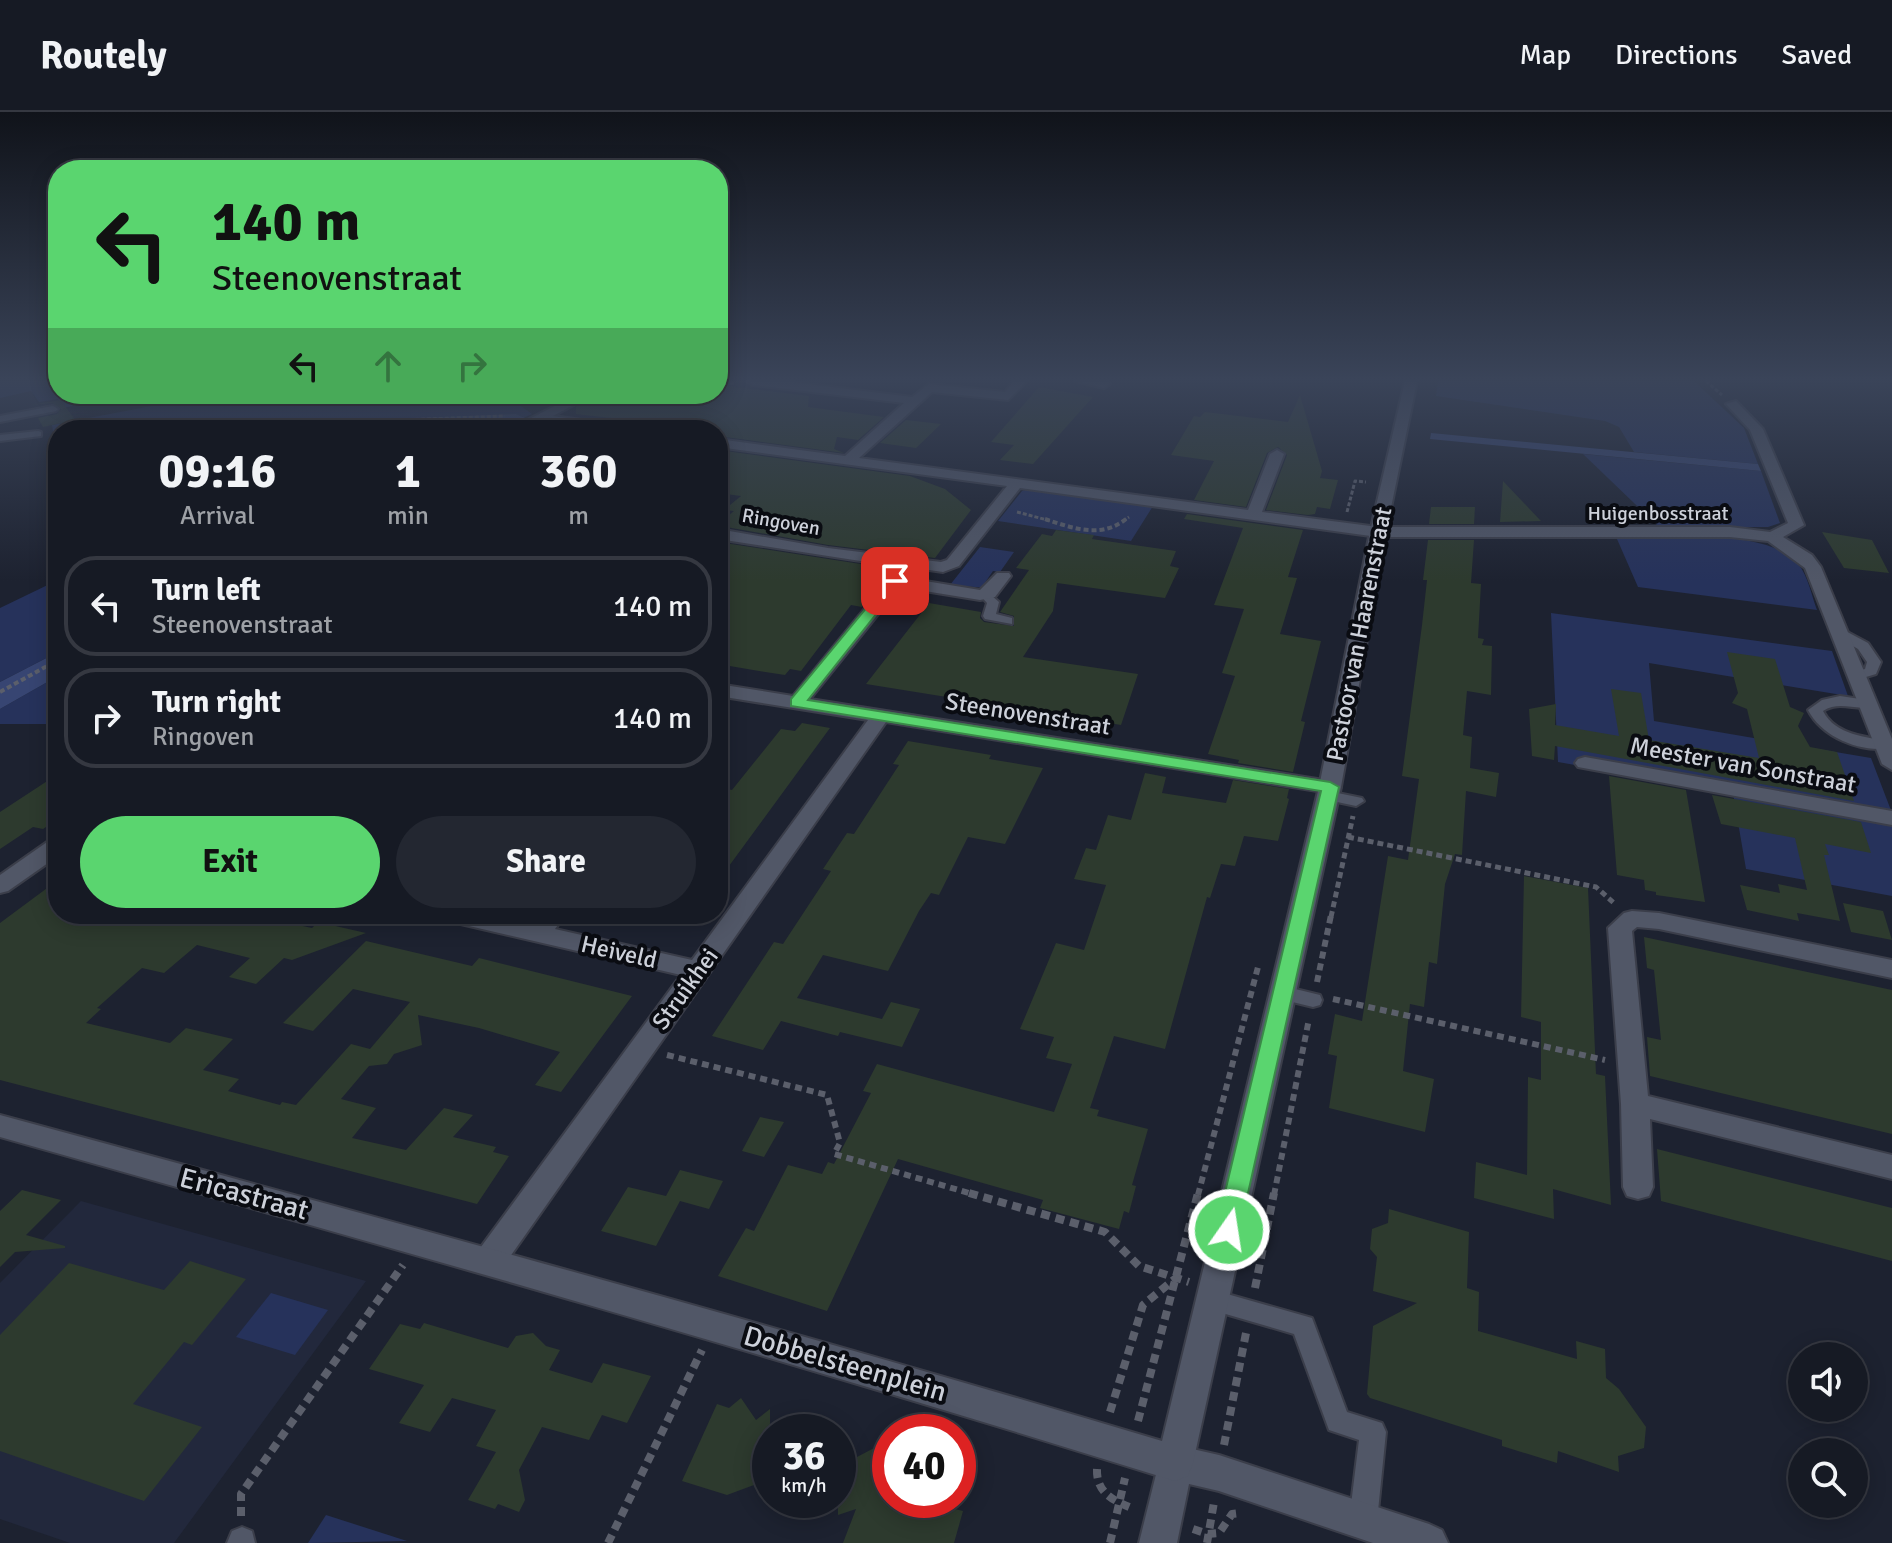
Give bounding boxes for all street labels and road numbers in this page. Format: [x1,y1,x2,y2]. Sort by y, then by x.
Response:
street label: Huigenbosstraat [1588,501,1729,526]
street label: Ringoven [740,503,822,541]
street label: Pastoor van Haarenstraat [1320,504,1398,764]
street label: Steenovenstraat [943,686,1113,742]
street label: Meester van Sonstraat [1628,730,1858,800]
street label: Heiveld [578,929,660,975]
street label: Struikhei [645,942,725,1036]
street label: Ericastraat [176,1161,312,1228]
street label: Dobbelsteenplein [740,1319,950,1409]

